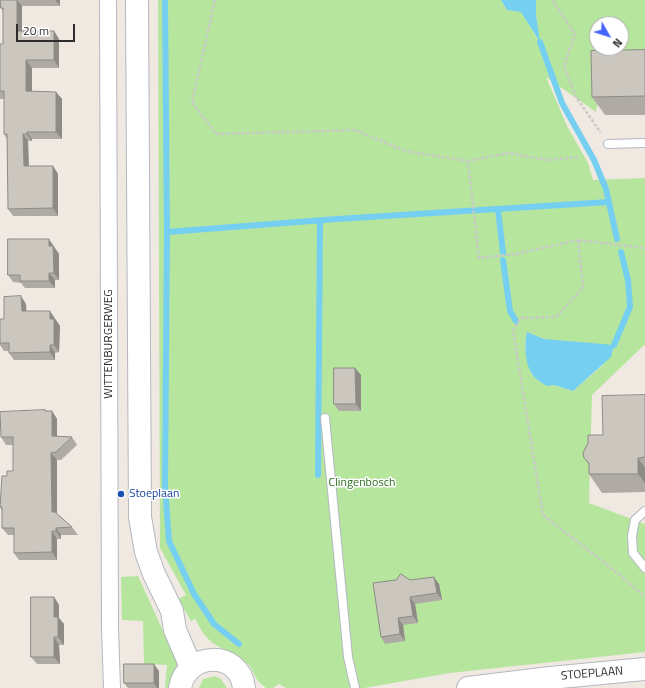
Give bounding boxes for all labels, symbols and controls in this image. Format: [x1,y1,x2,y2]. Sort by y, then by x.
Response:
scale bar [18,16,77,42]
north arrow [589,16,629,56]
text: 20 m [23,21,49,40]
text: N [609,35,626,51]
street label: WITTENBURGERWEG [102,289,116,399]
park label: Clingenbosch [329,476,395,490]
place label: Stoeplaan [129,487,180,501]
marker: Stoeplaan [116,489,126,499]
street label: STOEPLAAN [560,664,624,684]

